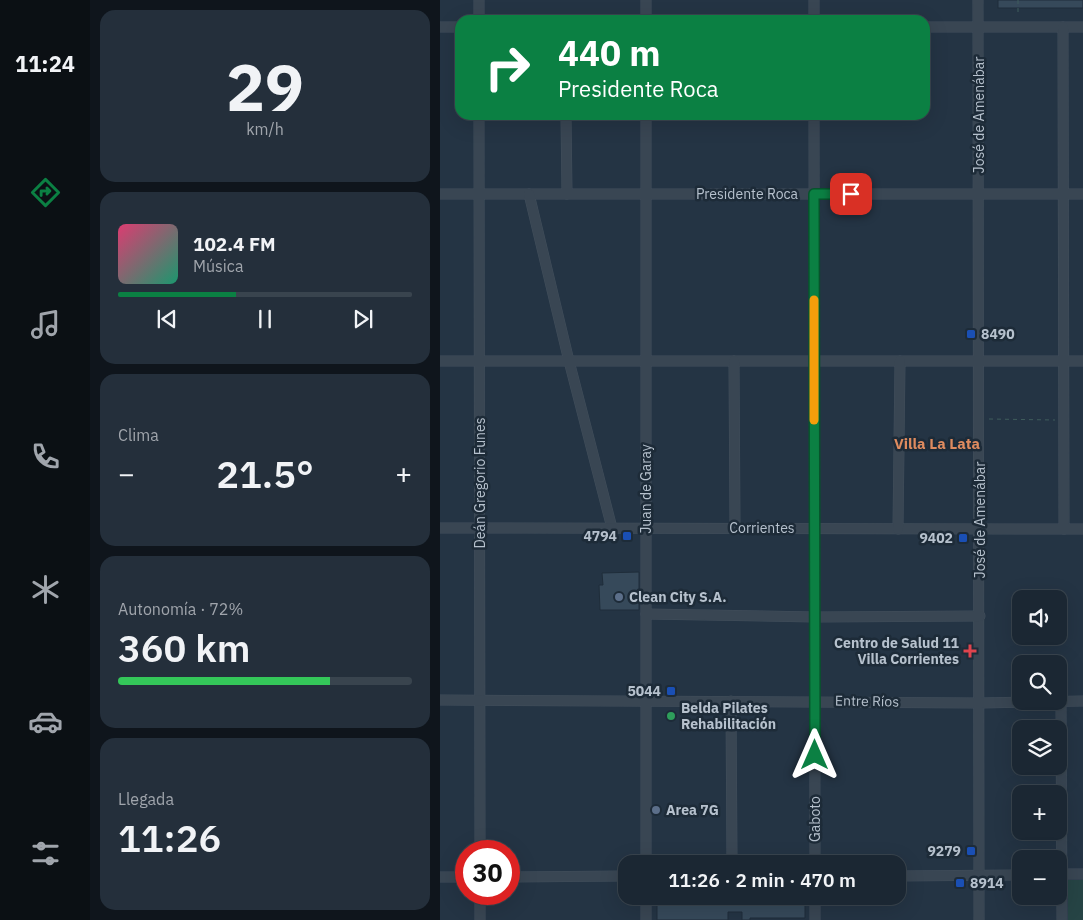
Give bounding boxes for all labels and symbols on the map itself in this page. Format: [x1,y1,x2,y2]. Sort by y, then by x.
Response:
street label: José de Amenábar [970,57,988,173]
pin [830,173,872,215]
street label: Presidente Roca [696,185,799,203]
place label: 8490 [981,325,1015,343]
marker: 8490 [965,328,977,340]
street label: Deán Gregorio Funes [471,417,489,549]
district label: Villa La Lata [894,434,980,453]
street label: Juan de Garay [637,444,655,534]
street label: José de Amenábar [971,462,989,578]
street label: Corrientes [729,519,795,537]
place label: 4794 [583,527,617,545]
place label: 9402 [919,529,953,547]
marker: 4794 [621,530,633,542]
marker: 9402 [957,532,969,544]
place label: Clean City S.A. [629,588,727,606]
marker: Clean City S.A. [613,591,625,603]
place label: Centro de Salud 11 Villa Corrientes [834,634,960,668]
marker: Centro de Salud 11 Villa Corrientes [963,644,977,658]
place label: 5044 [627,682,661,700]
marker: 5044 [665,685,677,697]
street label: Entre Ríos [835,691,899,711]
place label: Belda Pilates Rehabilitación [681,699,776,733]
marker: Belda Pilates Rehabilitación [665,710,677,722]
position arrow [788,728,840,780]
street label: Gaboto [806,796,824,842]
place label: Area 7G [666,801,719,819]
marker: Area 7G [650,804,662,816]
speed limit sign: 30 [455,840,520,905]
place label: 9279 [927,842,961,860]
marker: 9279 [965,845,977,857]
place label: 8914 [970,874,1004,892]
marker: 8914 [954,877,966,889]

